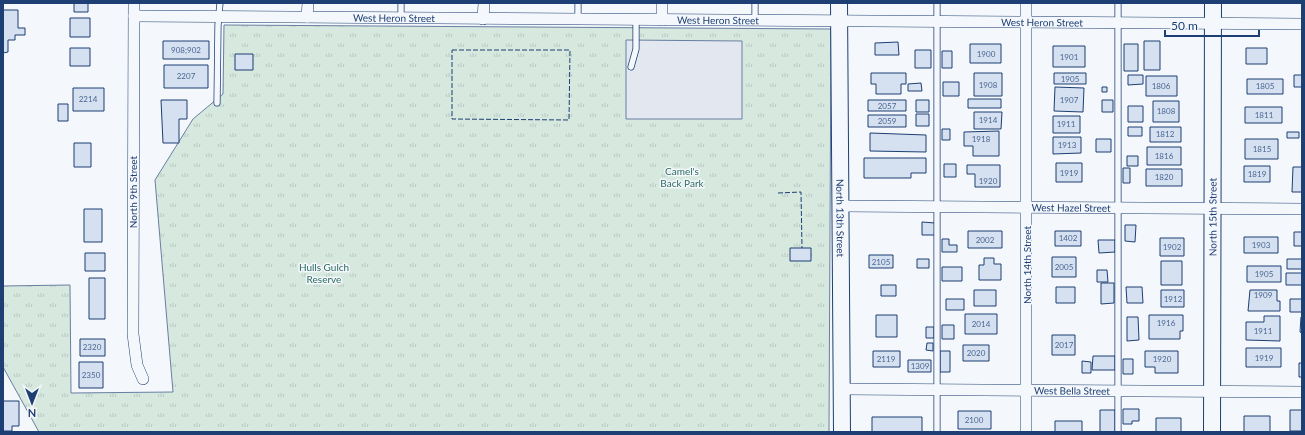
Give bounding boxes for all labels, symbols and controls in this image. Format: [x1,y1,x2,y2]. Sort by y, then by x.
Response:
street label: West Heron Street [353,12,435,24]
scale bar [1165,12,1259,38]
street label: West Heron Street [677,14,759,26]
street label: West Heron Street [1001,16,1083,29]
text: 50 m [1171,18,1198,33]
house number: 908;902 [171,45,201,55]
house number: 1900 [977,49,996,59]
house number: 1901 [1060,52,1079,62]
house number: 2207 [177,71,196,81]
house number: 1905 [1061,74,1080,84]
house number: 1908 [979,80,998,90]
house number: 1806 [1152,81,1171,91]
house number: 1805 [1256,81,1275,91]
house number: 2214 [79,94,98,104]
house number: 1907 [1060,95,1079,105]
house number: 2057 [878,101,897,111]
house number: 1808 [1157,106,1176,116]
house number: 1811 [1255,110,1274,120]
house number: 1914 [979,115,998,125]
house number: 2059 [878,116,897,126]
house number: 1911 [1057,119,1076,129]
house number: 1812 [1156,129,1175,139]
house number: 1918 [972,134,991,144]
house number: 1913 [1058,140,1077,150]
house number: 1815 [1253,144,1272,154]
house number: 1816 [1155,151,1174,161]
street label: North 9th Street [127,155,139,228]
park label: Camel's Back Park [660,165,705,189]
house number: 1919 [1060,168,1079,178]
house number: 1819 [1248,169,1267,179]
house number: 1820 [1155,172,1174,182]
house number: 1920 [979,176,998,186]
street label: North 15th Street [1206,177,1219,256]
street label: North 13th Street [834,179,847,258]
street label: West Hazel Street [1031,201,1111,214]
street label: North 14th Street [1021,225,1033,304]
house number: 1402 [1059,233,1078,243]
house number: 2002 [976,235,995,245]
house number: 1903 [1252,240,1271,250]
house number: 1902 [1163,242,1182,252]
house number: 2105 [872,257,891,267]
park label: Hulls Gulch Reserve [299,261,349,285]
house number: 2005 [1055,262,1074,272]
house number: 1905 [1255,269,1274,279]
house number: 1909 [1254,290,1273,300]
house number: 1912 [1164,294,1183,304]
house number: 1916 [1157,318,1176,328]
house number: 2014 [972,319,991,329]
house number: 1911 [1254,326,1273,336]
house number: 2017 [1055,340,1074,350]
house number: 2320 [83,342,102,352]
house number: 2020 [967,348,986,358]
house number: 1919 [1255,353,1274,363]
house number: 2119 [877,354,896,364]
house number: 1920 [1153,354,1172,364]
house number: 1309 [911,361,930,371]
house number: 2350 [82,370,101,380]
north arrow [12,383,52,423]
street label: West Bella Street [1034,384,1110,397]
text: N [28,407,36,420]
house number: 2100 [965,415,984,425]

